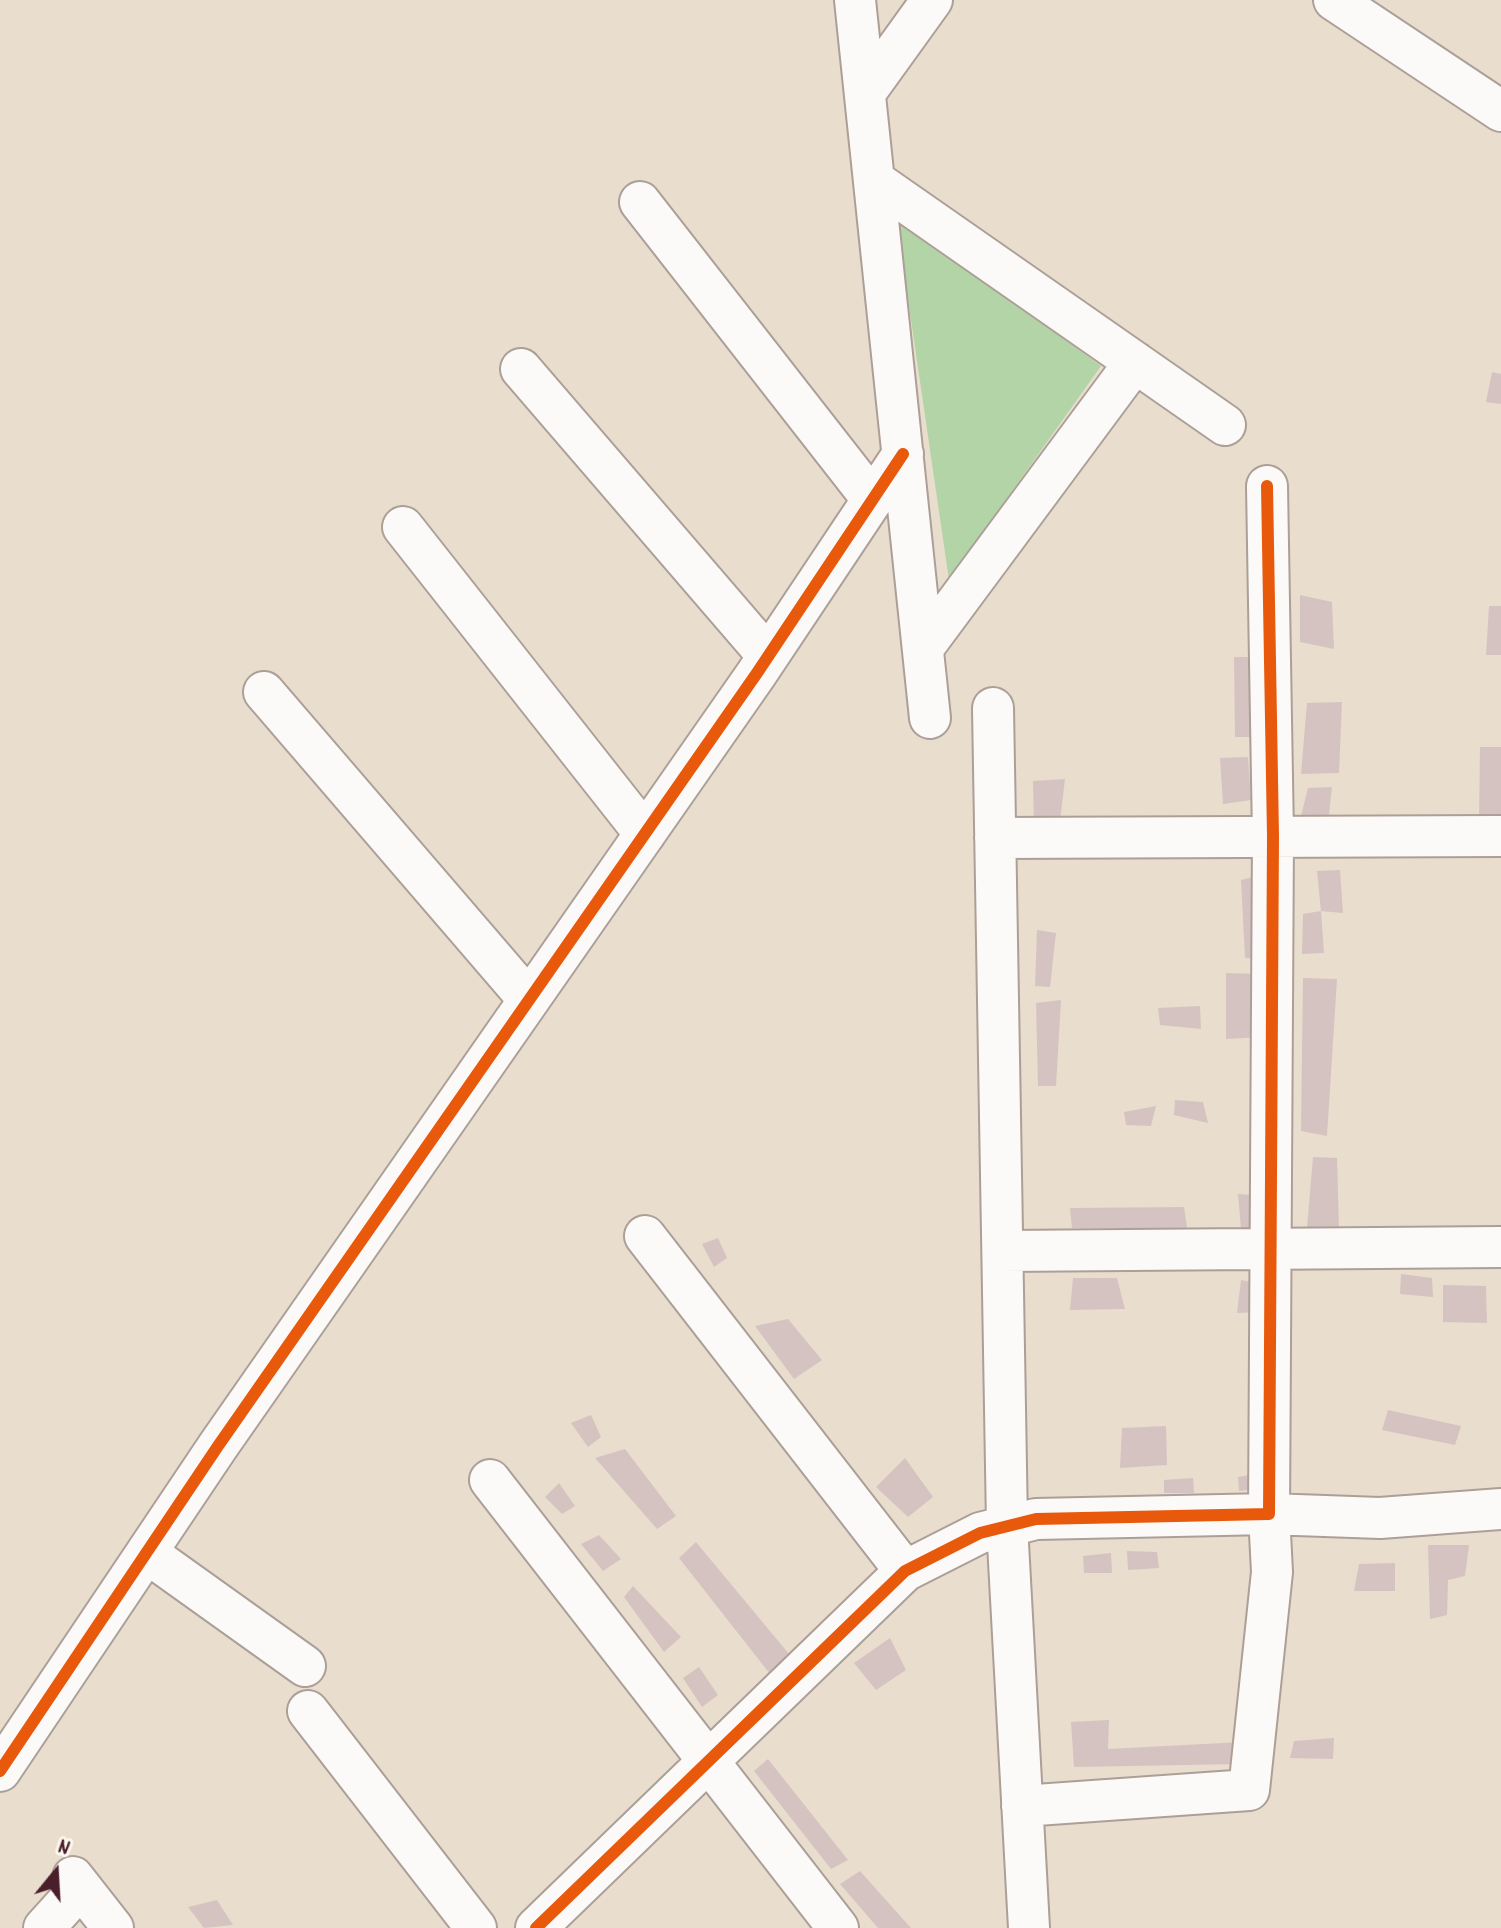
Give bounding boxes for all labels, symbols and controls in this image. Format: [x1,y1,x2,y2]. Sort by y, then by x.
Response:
north arrow [16,1832,96,1912]
text: N [54,1832,74,1865]

